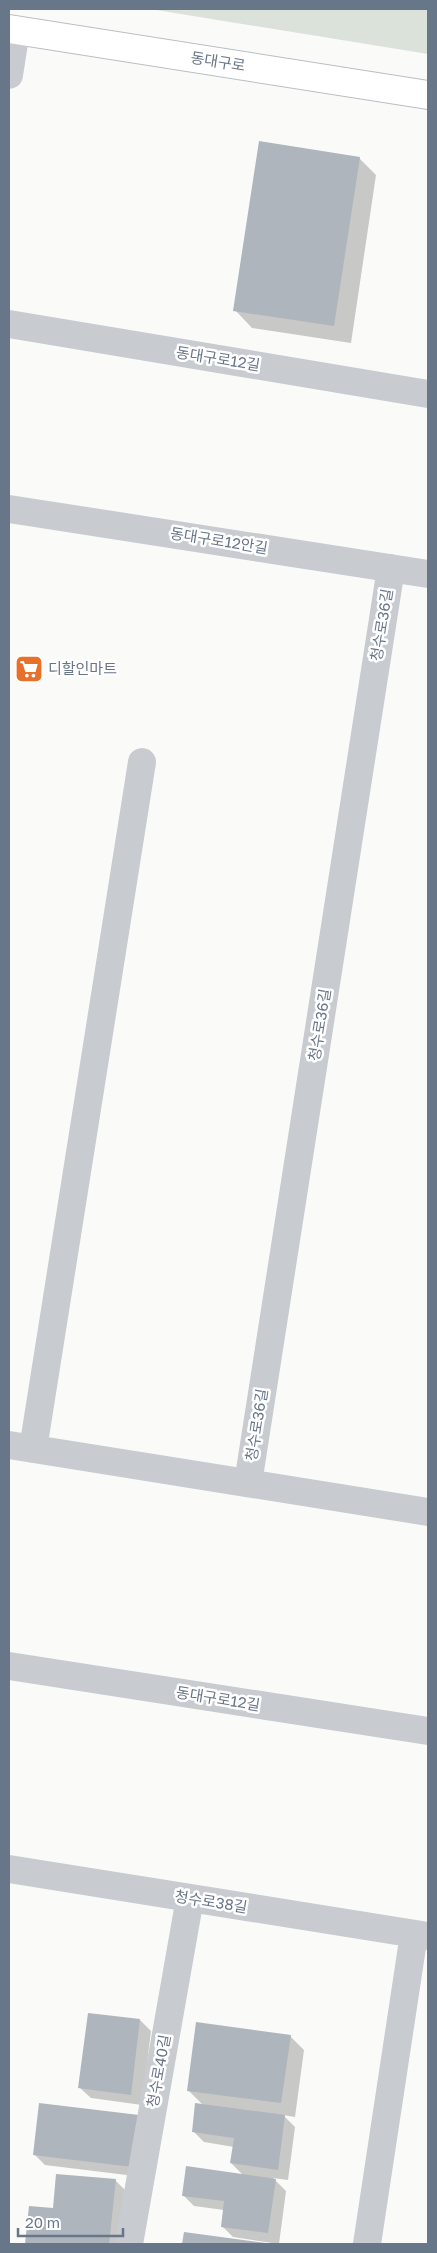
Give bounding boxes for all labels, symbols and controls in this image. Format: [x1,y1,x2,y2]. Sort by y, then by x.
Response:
street label: 동대구로 [189,48,247,74]
street label: 동대구로12길 [175,342,262,374]
street label: 동대구로12안길 [169,523,269,557]
street label: 청수로36길 [366,587,396,662]
supermarket icon: 디할인마트 [14,654,44,684]
place label: 디할인마트 [48,659,117,677]
street label: 청수로36길 [304,987,334,1062]
street label: 청수로36길 [241,1387,271,1462]
street label: 동대구로12길 [175,1682,262,1714]
street label: 청수로38길 [174,1886,249,1916]
street label: 청수로40길 [143,2033,173,2109]
scale bar [18,2206,122,2238]
text: 20 m [25,2213,60,2231]

